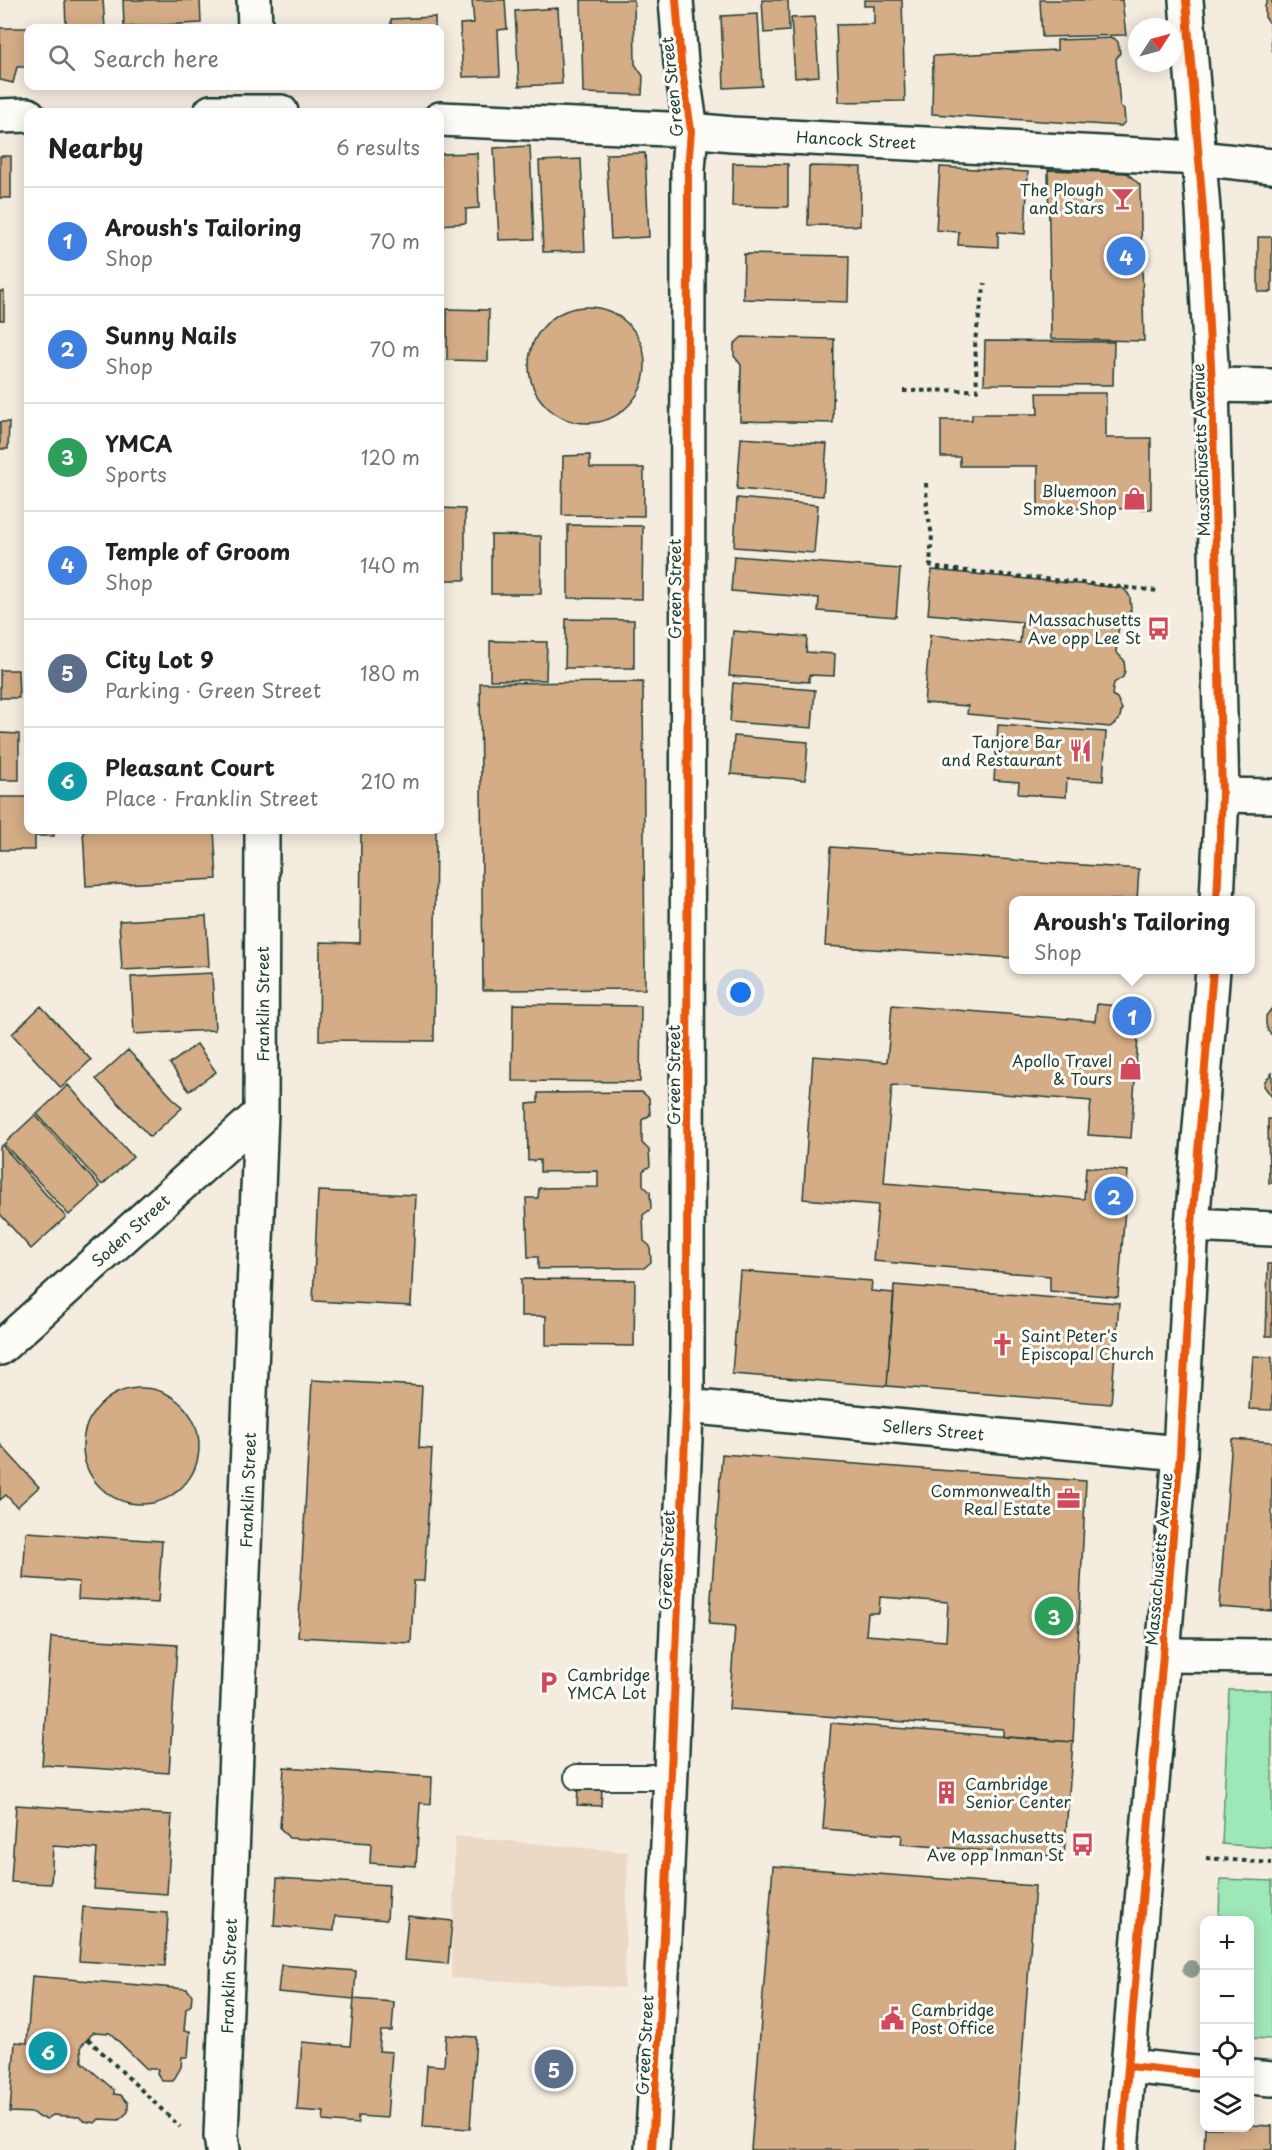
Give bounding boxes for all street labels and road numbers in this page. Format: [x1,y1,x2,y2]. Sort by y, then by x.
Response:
street label: Green Street [654,35,688,138]
street label: Hancock Street [795,124,917,154]
street label: Massachusetts Avenue [1185,363,1215,537]
street label: Green Street [662,538,686,639]
street label: Franklin Street [250,946,274,1062]
street label: Green Street [661,1024,685,1125]
street label: Soden Street [85,1188,175,1272]
street label: Sellers Street [881,1413,986,1445]
street label: Franklin Street [233,1431,261,1548]
street label: Massachusetts Avenue [1138,1471,1178,1646]
street label: Green Street [652,1509,680,1611]
street label: Franklin Street [214,1917,242,2034]
street label: Green Street [629,1994,659,2096]

